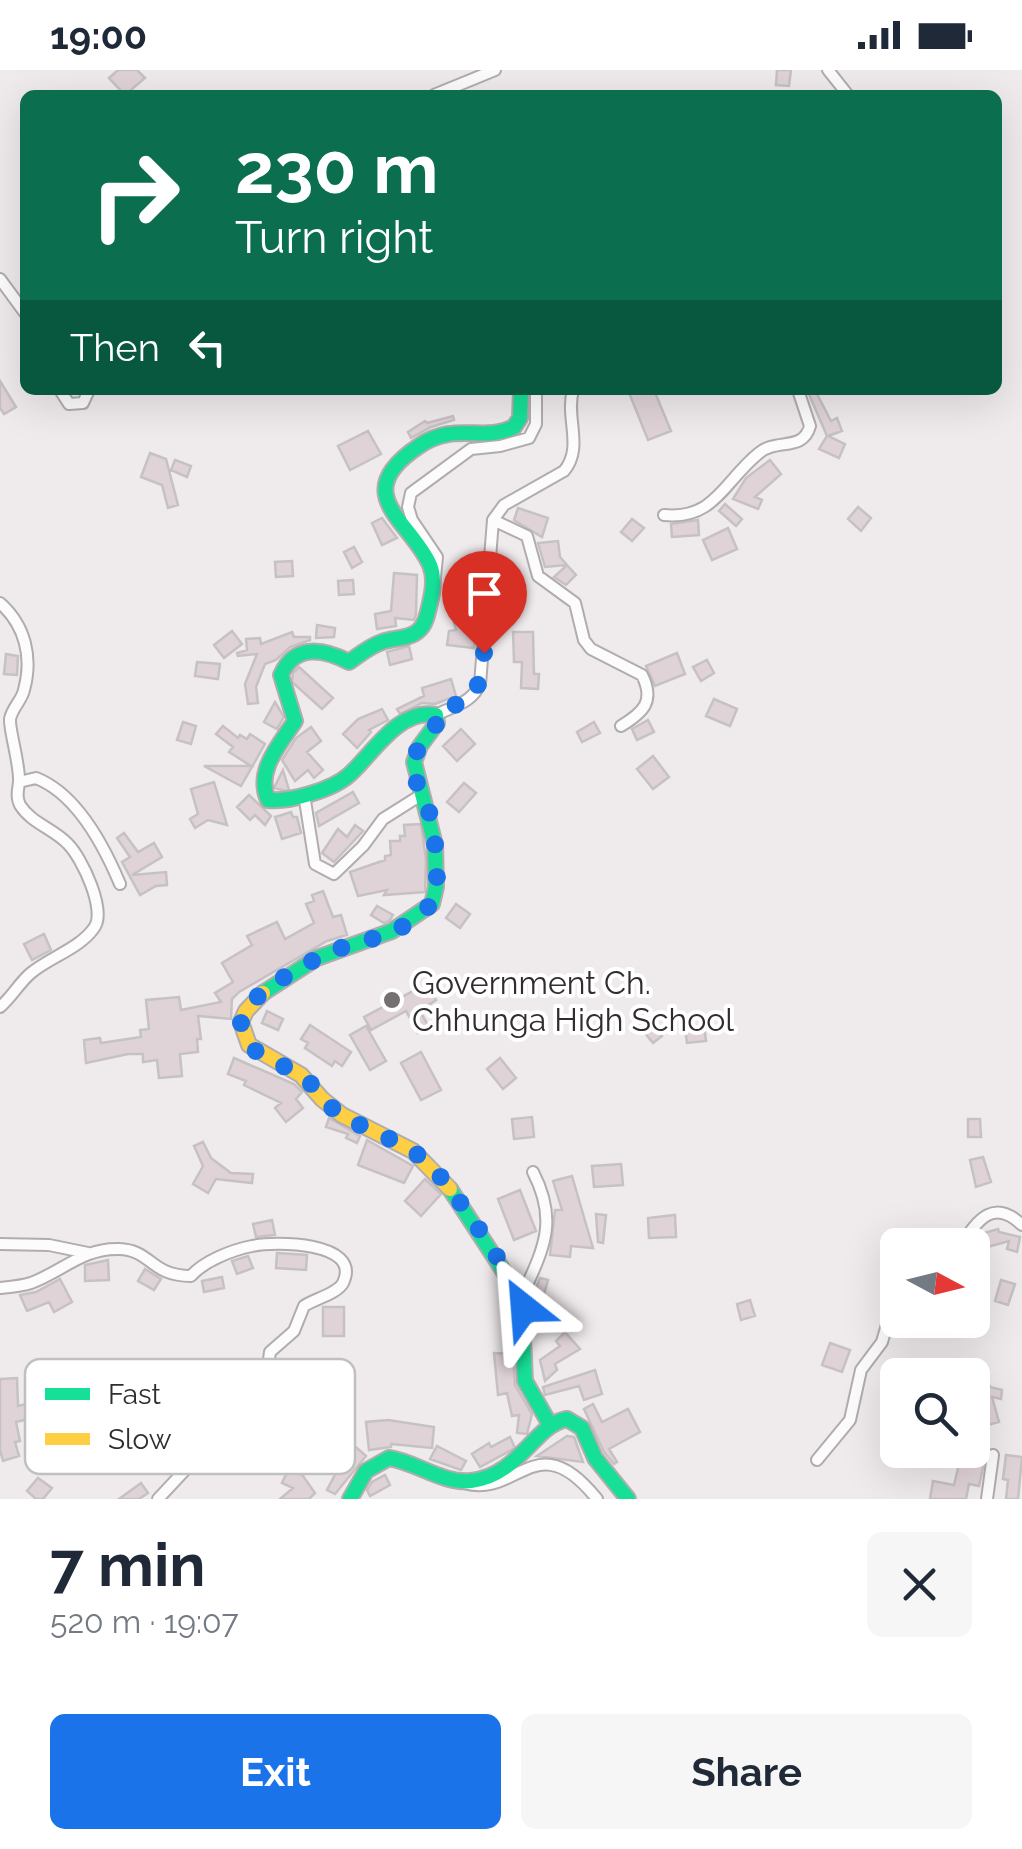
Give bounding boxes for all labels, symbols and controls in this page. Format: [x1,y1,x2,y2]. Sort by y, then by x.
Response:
text: 19:00 [50,13,147,58]
text: 230 m [235,127,439,209]
icon: right [70,130,200,260]
text: Turn right [235,211,433,264]
icon: left [180,320,235,375]
text: Then [70,325,160,370]
pin [442,551,527,654]
icon: arrive [457,566,512,621]
place label: Government Ch. Chhunga High School [412,964,734,1038]
marker: Government Ch. Chhunga High School [381,989,403,1011]
north arrow [880,1228,990,1338]
map controls [880,1228,990,1468]
position arrow [472,1256,576,1360]
button: search [880,1358,990,1468]
legend [25,1359,355,1474]
text: Fast [108,1378,161,1411]
text: Slow [108,1423,172,1456]
text: 7 min [50,1530,205,1600]
button: close [867,1532,972,1637]
text: 520 m · 19:07 [50,1603,239,1640]
button: Exit [50,1714,501,1829]
button: Share [521,1714,972,1829]

